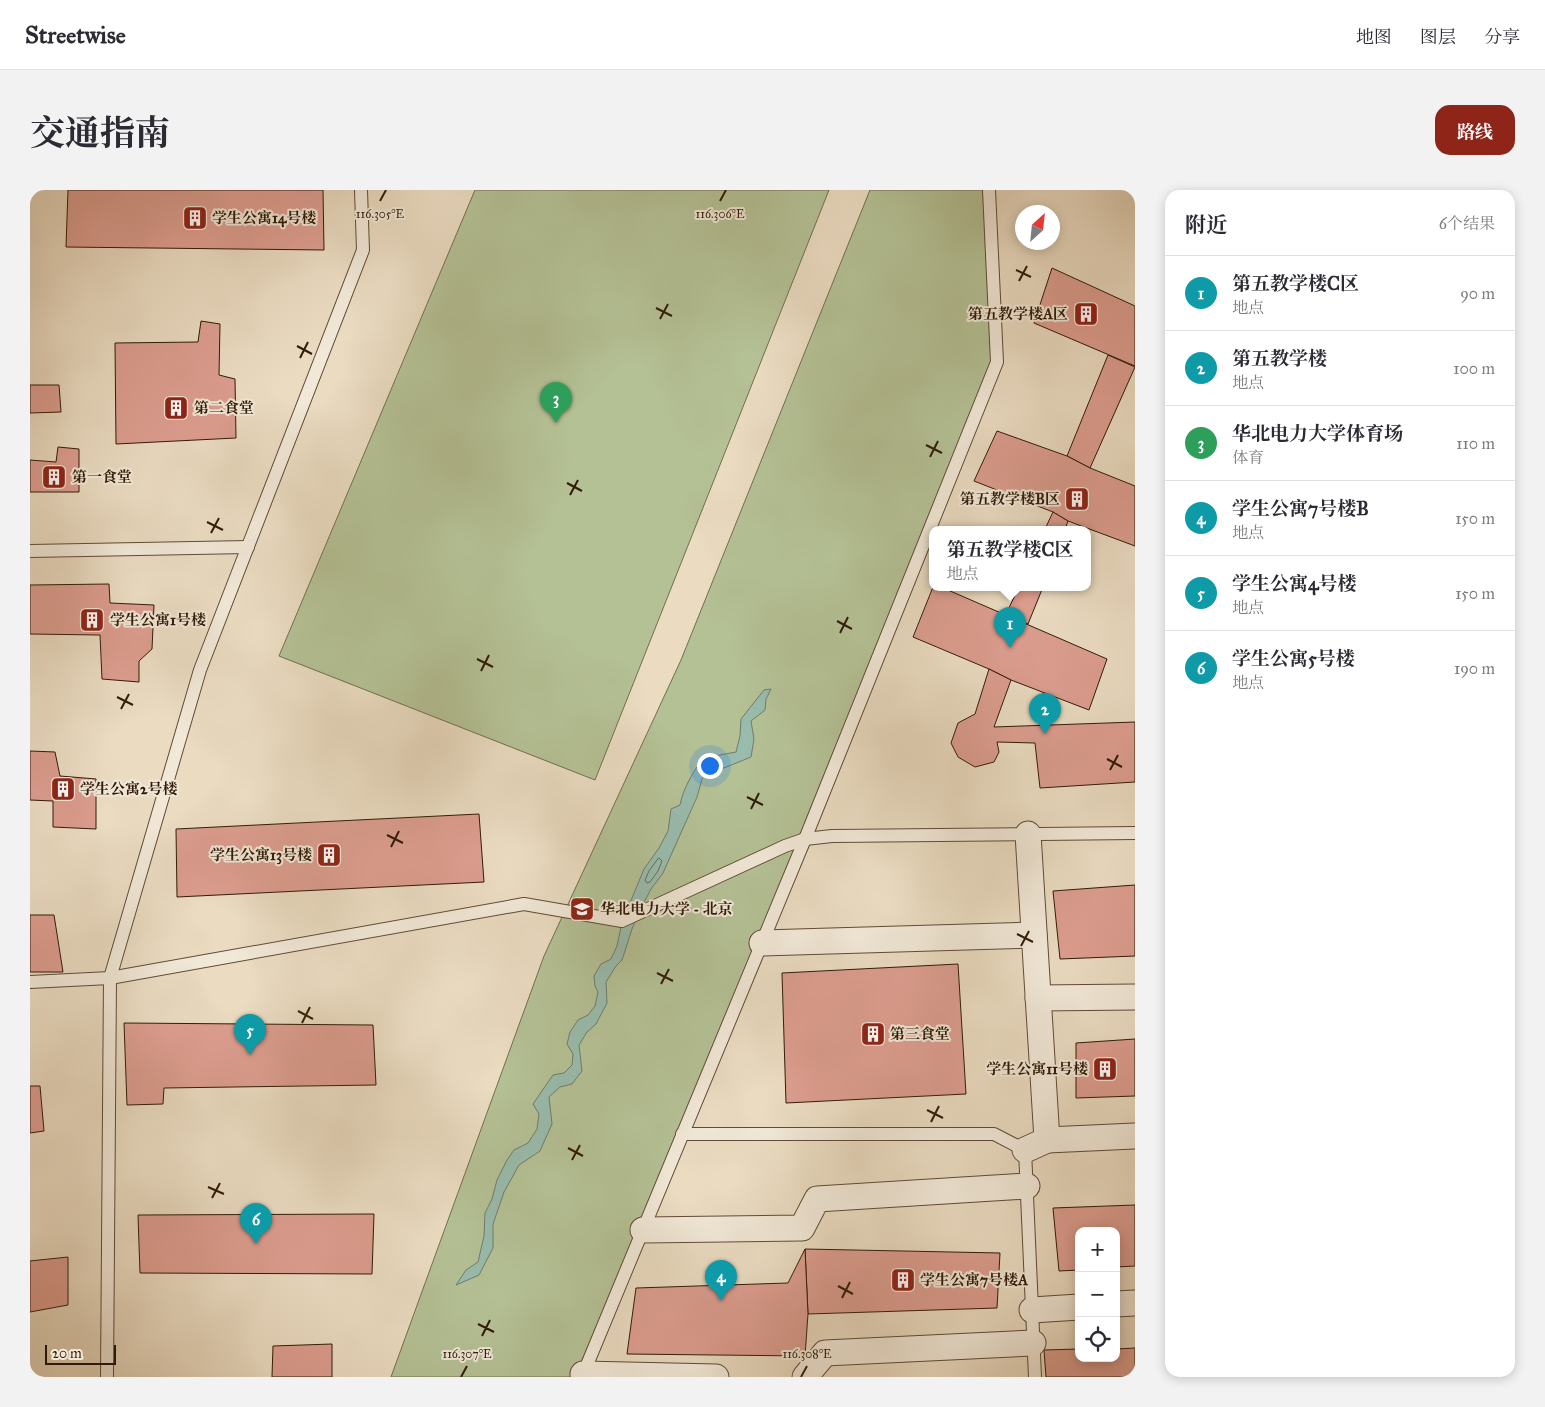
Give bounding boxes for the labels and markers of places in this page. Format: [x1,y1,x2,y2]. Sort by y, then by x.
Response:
building icon: 学生公寓14号楼 [182,205,208,231]
place label: 学生公寓14号楼 [212,209,316,228]
building icon: 第五教学楼A区 [1073,301,1099,327]
place label: 第五教学楼A区 [968,305,1068,323]
pin: 3 [540,382,572,423]
building icon: 第二食堂 [163,395,189,421]
place label: 第二食堂 [194,399,254,417]
building icon: 第一食堂 [41,464,67,490]
place label: 第一食堂 [72,468,132,486]
building icon: 第五教学楼B区 [1064,486,1090,512]
place label: 第五教学楼B区 [960,490,1060,508]
building icon: 学生公寓1号楼 [79,607,105,633]
pin: 1 [994,607,1026,648]
place label: 学生公寓1号楼 [110,611,206,629]
pin: 2 [1029,693,1061,734]
building icon: 学生公寓2号楼 [50,776,76,802]
place label: 学生公寓2号楼 [80,780,177,798]
building icon: 学生公寓13号楼 [316,842,342,868]
place label: 学生公寓13号楼 [210,846,312,865]
school or university icon: 华北电力大学 - 北京 [569,896,595,922]
place label: 华北电力大学 - 北京 [600,900,733,918]
pin: 5 [234,1014,266,1055]
building icon: 第三食堂 [860,1021,886,1047]
place label: 第三食堂 [890,1025,950,1043]
building icon: 学生公寓11号楼 [1092,1056,1118,1082]
place label: 学生公寓11号楼 [986,1060,1088,1078]
pin: 6 [240,1203,272,1244]
pin: 4 [705,1260,737,1301]
building icon: 学生公寓7号楼A [890,1267,916,1293]
place label: 学生公寓7号楼A [920,1271,1029,1289]

